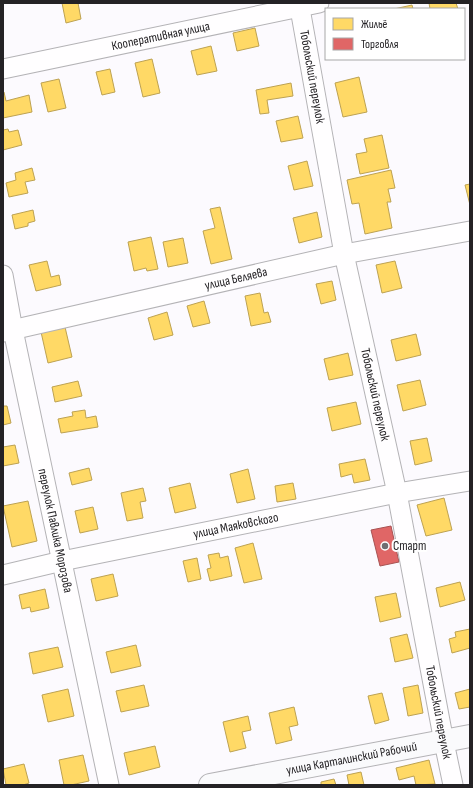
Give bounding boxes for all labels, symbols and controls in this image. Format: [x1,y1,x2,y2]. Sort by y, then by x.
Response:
legend [325,8,465,60]
text: Жильё [361,17,388,32]
street label: Кооперативная улица [110,18,211,54]
street label: Тобольский переулок [296,29,328,125]
text: Торговля [361,37,399,52]
street label: улица Беляева [203,264,269,294]
street label: Тобольский переулок [357,347,393,443]
street label: переулок Павлика Морозова [34,467,76,594]
street label: улица Маяковского [192,509,280,542]
place label: Старт [393,538,426,554]
marker: Старт [380,541,390,551]
street label: Тобольский переулок [422,664,455,760]
street label: улица Карталинский Рабочий [285,738,418,778]

